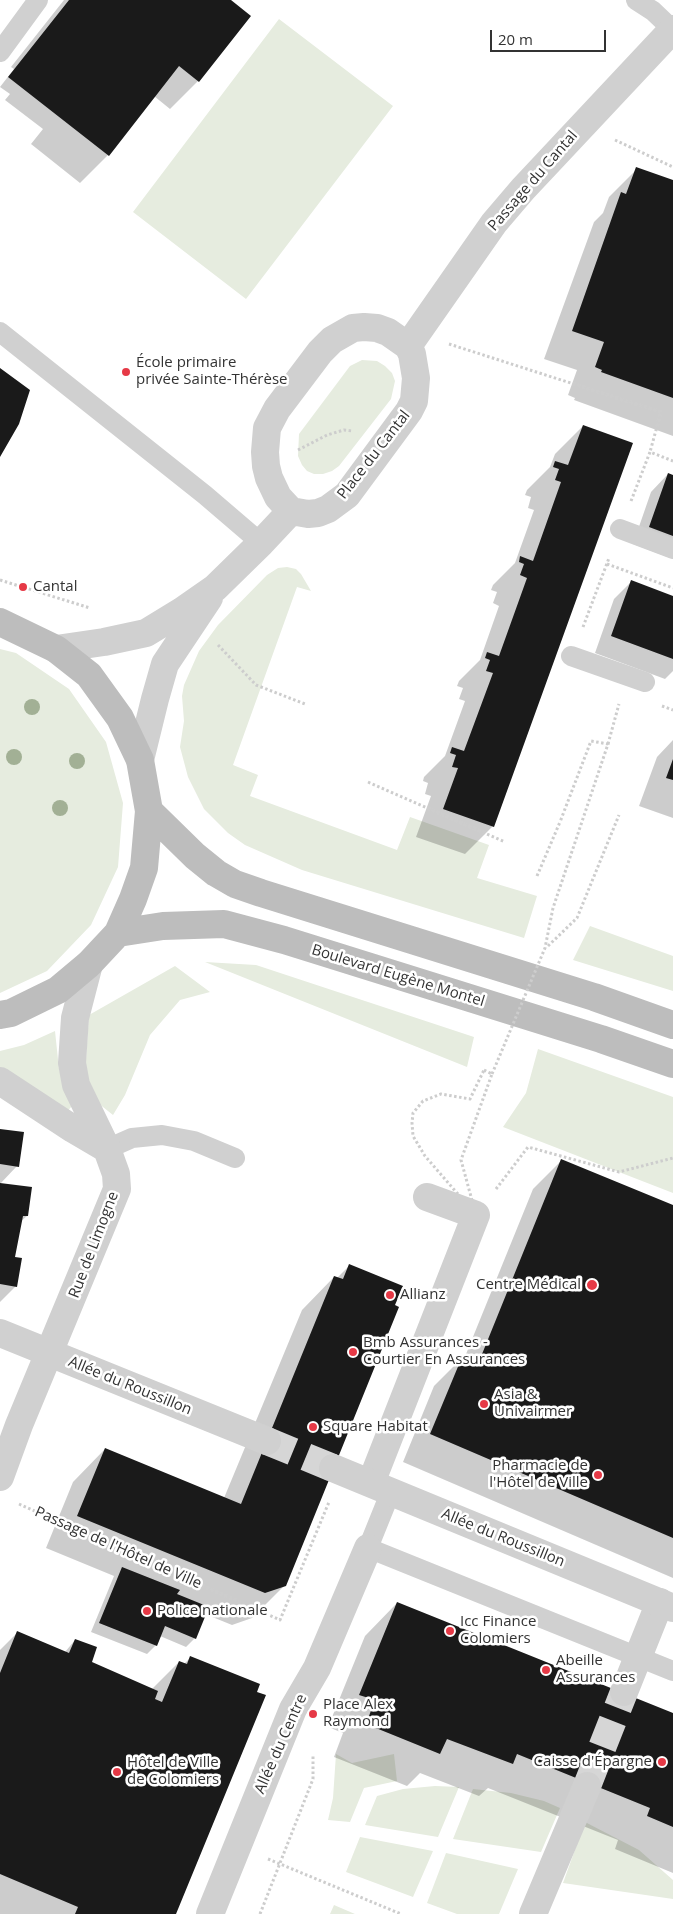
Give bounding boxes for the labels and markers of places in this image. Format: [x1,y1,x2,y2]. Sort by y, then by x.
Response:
place label: École primaire privée Sainte-Thérèse [136,354,287,389]
marker: École primaire privée Sainte-Thérèse [120,366,132,378]
place label: Cantal [33,578,77,596]
marker: Cantal [17,581,29,593]
place label: Centre Médical [476,1276,581,1294]
marker: Centre Médical [585,1278,599,1292]
place label: Allianz [400,1286,445,1304]
marker: Allianz [384,1289,396,1301]
place label: Bmb Assurances - Courtier En Assurances [363,1334,525,1369]
marker: Bmb Assurances - Courtier En Assurances [347,1346,359,1358]
place label: Asia & Univairmer [494,1386,572,1421]
marker: Asia & Univairmer [478,1398,490,1410]
place label: Square Habitat [323,1418,428,1436]
marker: Square Habitat [307,1421,319,1433]
place label: Pharmacie de l'Hôtel de Ville [489,1457,588,1492]
marker: Pharmacie de l'Hôtel de Ville [592,1469,604,1481]
place label: Police nationale [157,1602,268,1620]
marker: Police nationale [141,1605,153,1617]
place label: Icc Finance Colomiers [460,1613,536,1648]
marker: Icc Finance Colomiers [444,1625,456,1637]
place label: Abeille Assurances [556,1652,635,1687]
marker: Abeille Assurances [540,1664,552,1676]
place label: Place Alex Raymond [323,1696,393,1731]
marker: Place Alex Raymond [307,1708,319,1720]
place label: Caisse d'Épargne [534,1753,652,1771]
place label: Hôtel de Ville de Colomiers [127,1754,219,1789]
marker: Caisse d'Épargne [656,1756,668,1768]
marker: Hôtel de Ville de Colomiers [111,1766,123,1778]

